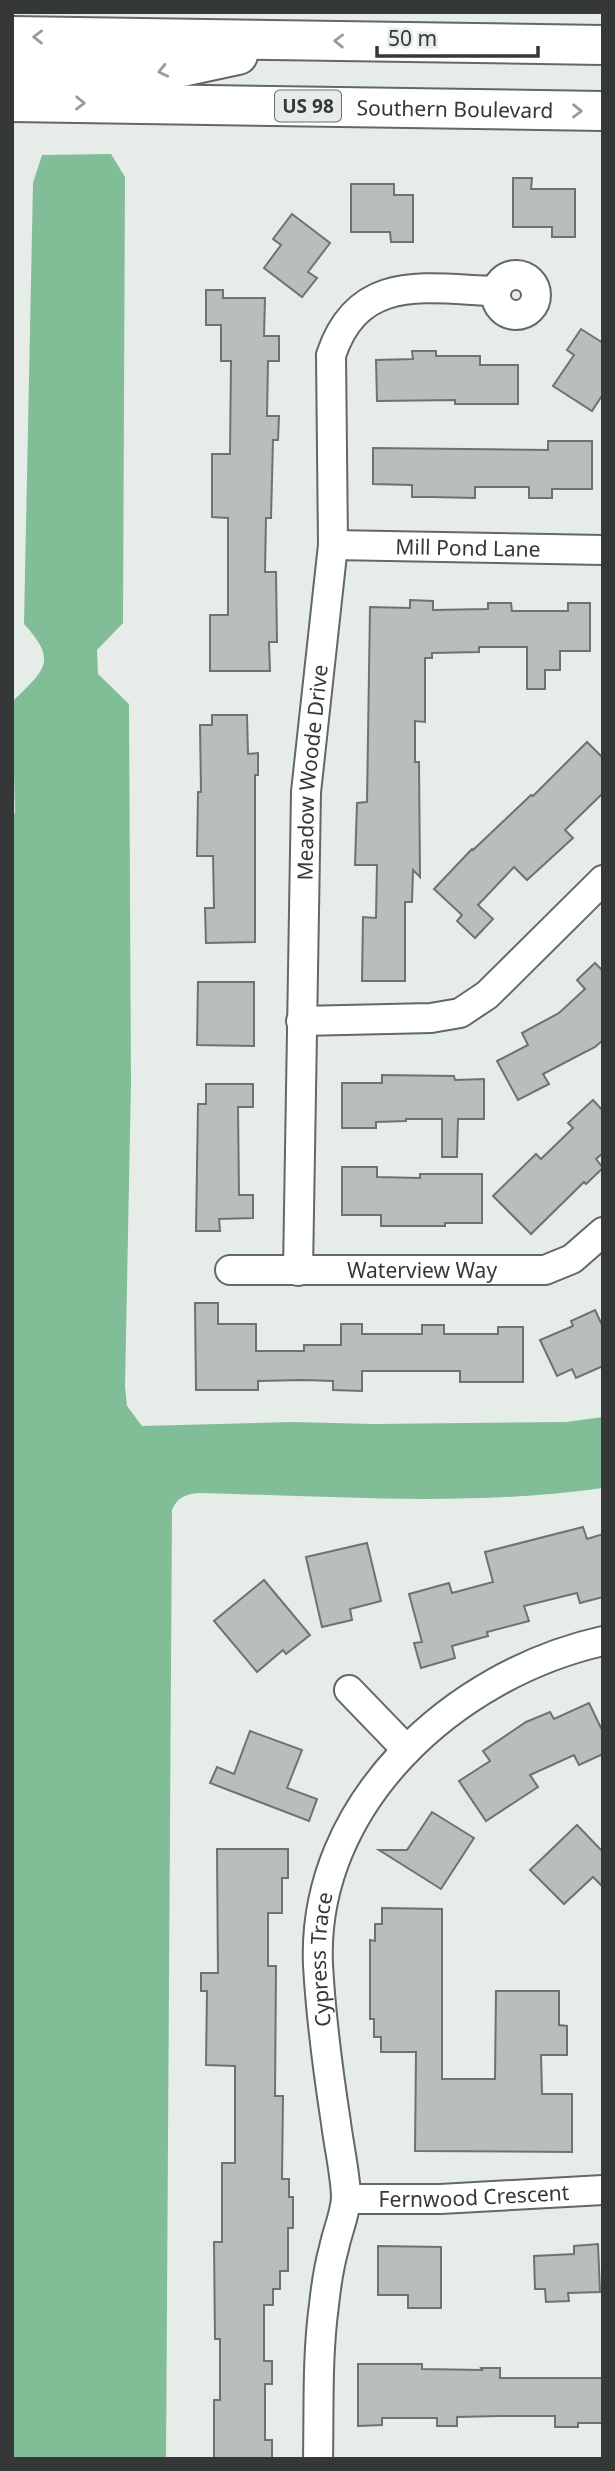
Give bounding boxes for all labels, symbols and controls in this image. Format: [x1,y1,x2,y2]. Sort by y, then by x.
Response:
scale bar [377,14,538,58]
text: 50 m [388,24,437,52]
one-way arrow [32,29,43,44]
one-way arrow [333,33,343,49]
one-way arrow [157,63,169,78]
road number: US 98 [275,90,341,122]
street label: Southern Boulevard [356,93,553,124]
one-way arrow [75,95,86,110]
one-way arrow [573,103,583,119]
street label: Mill Pond Lane [395,532,541,563]
street label: Meadow Woode Drive [291,663,334,881]
street label: Waterview Way [347,1256,497,1284]
street label: Cypress Trace [304,1889,339,2028]
street label: Fernwood Crescent [379,2178,570,2213]

